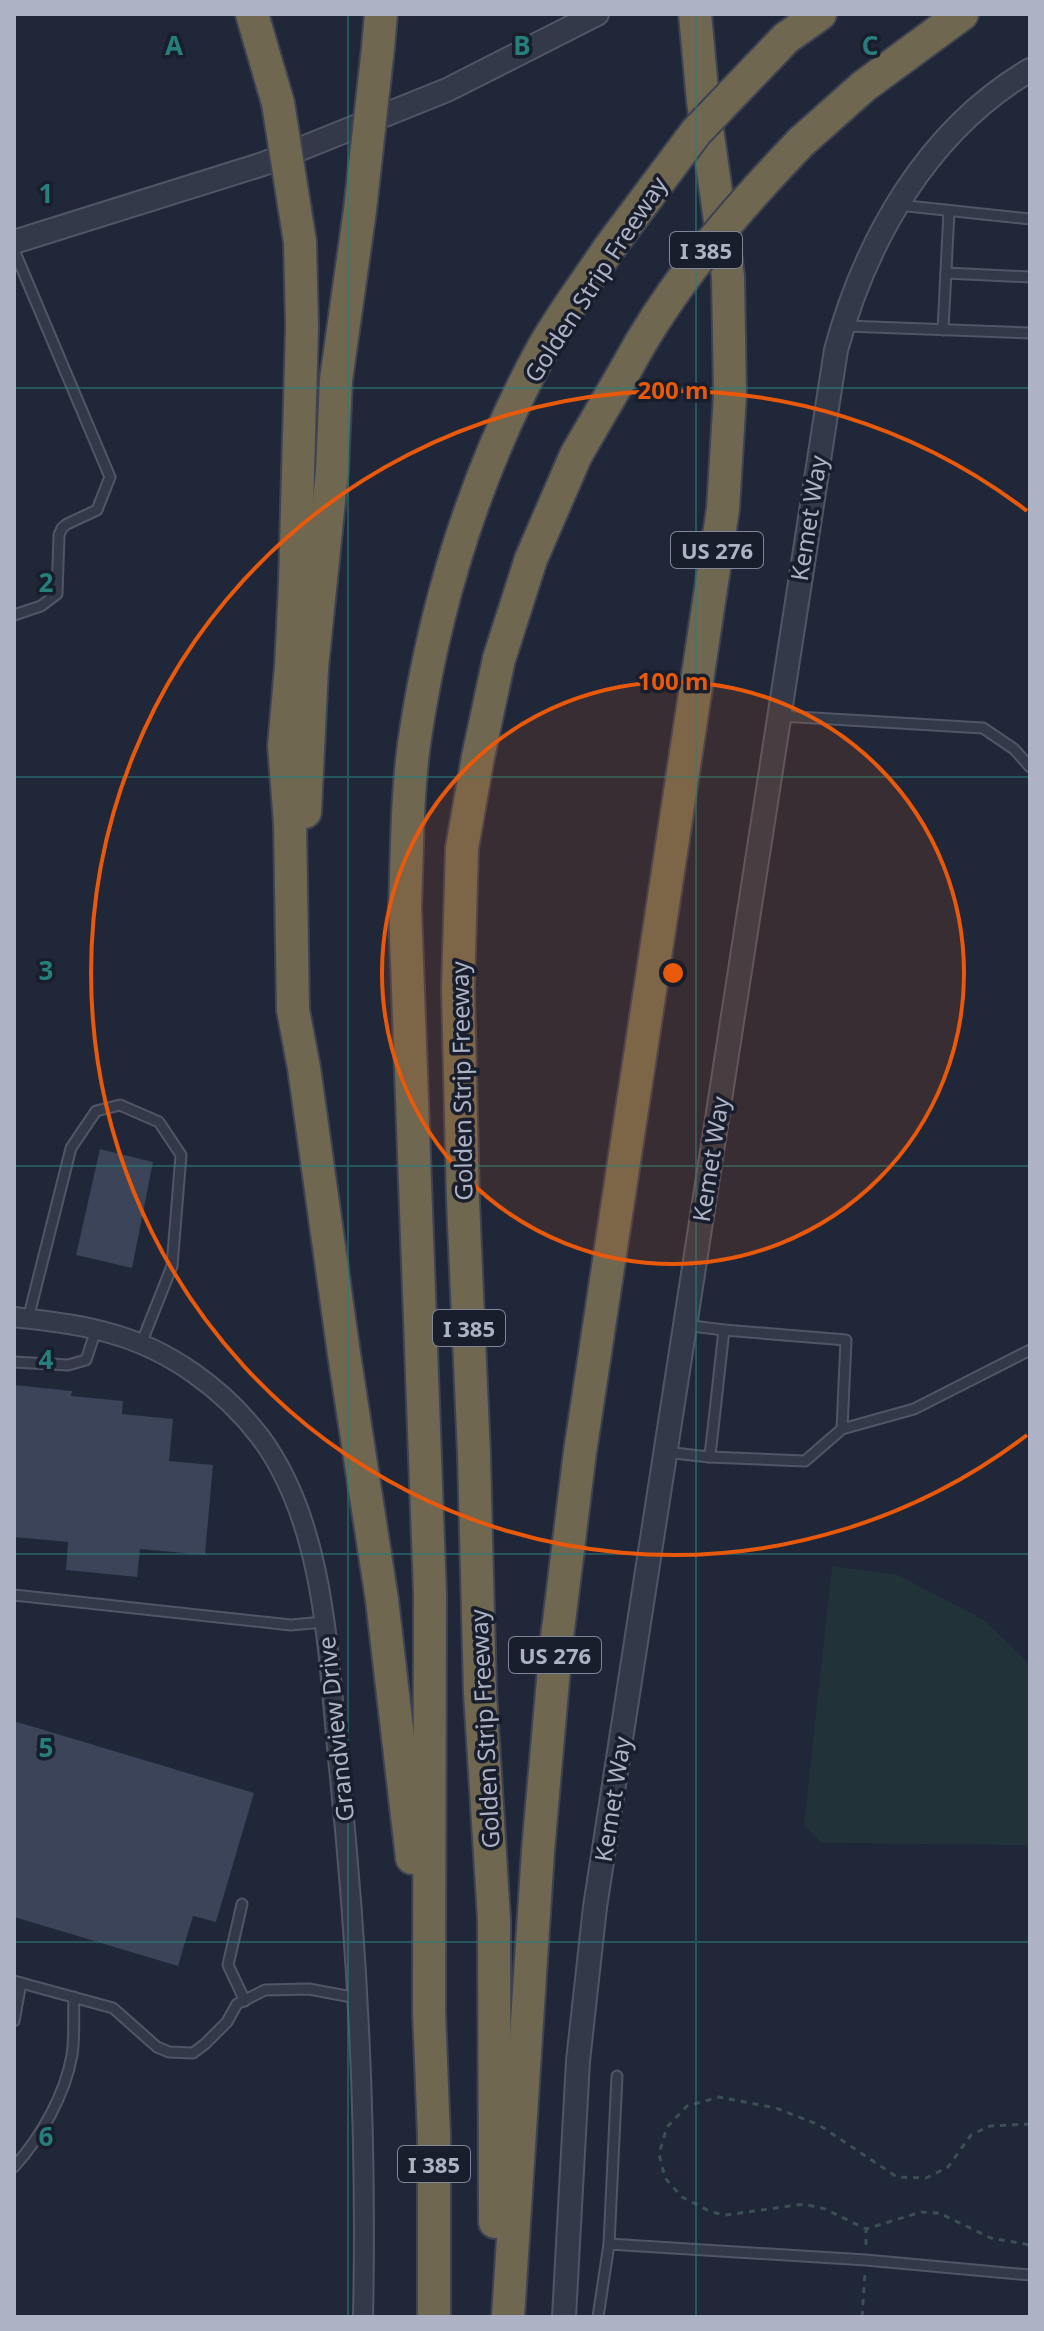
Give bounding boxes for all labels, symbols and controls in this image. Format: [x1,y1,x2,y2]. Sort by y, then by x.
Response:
text: A [165,27,183,63]
text: B [513,27,531,63]
text: C [862,27,878,63]
street label: Golden Strip Freeway [516,169,674,388]
text: 1 [39,175,53,211]
road number: I 385 [670,232,742,268]
text: 200 m [638,373,708,406]
street label: Kemet Way [782,452,834,583]
road number: US 276 [671,532,763,568]
text: 2 [39,564,54,600]
text: 100 m [638,664,708,697]
text: 3 [39,952,53,988]
centre of rings [659,959,687,987]
street label: Golden Strip Freeway [442,960,480,1201]
street label: Kemet Way [684,1093,736,1224]
road number: I 385 [433,1310,505,1346]
text: 4 [39,1341,54,1377]
street label: Golden Strip Freeway [461,1608,507,1849]
street label: Grandview Drive [309,1635,361,1823]
road number: US 276 [509,1637,601,1673]
text: 5 [39,1729,53,1765]
street label: Kemet Way [586,1733,638,1864]
text: 6 [39,2118,54,2154]
road number: I 385 [398,2146,470,2182]

